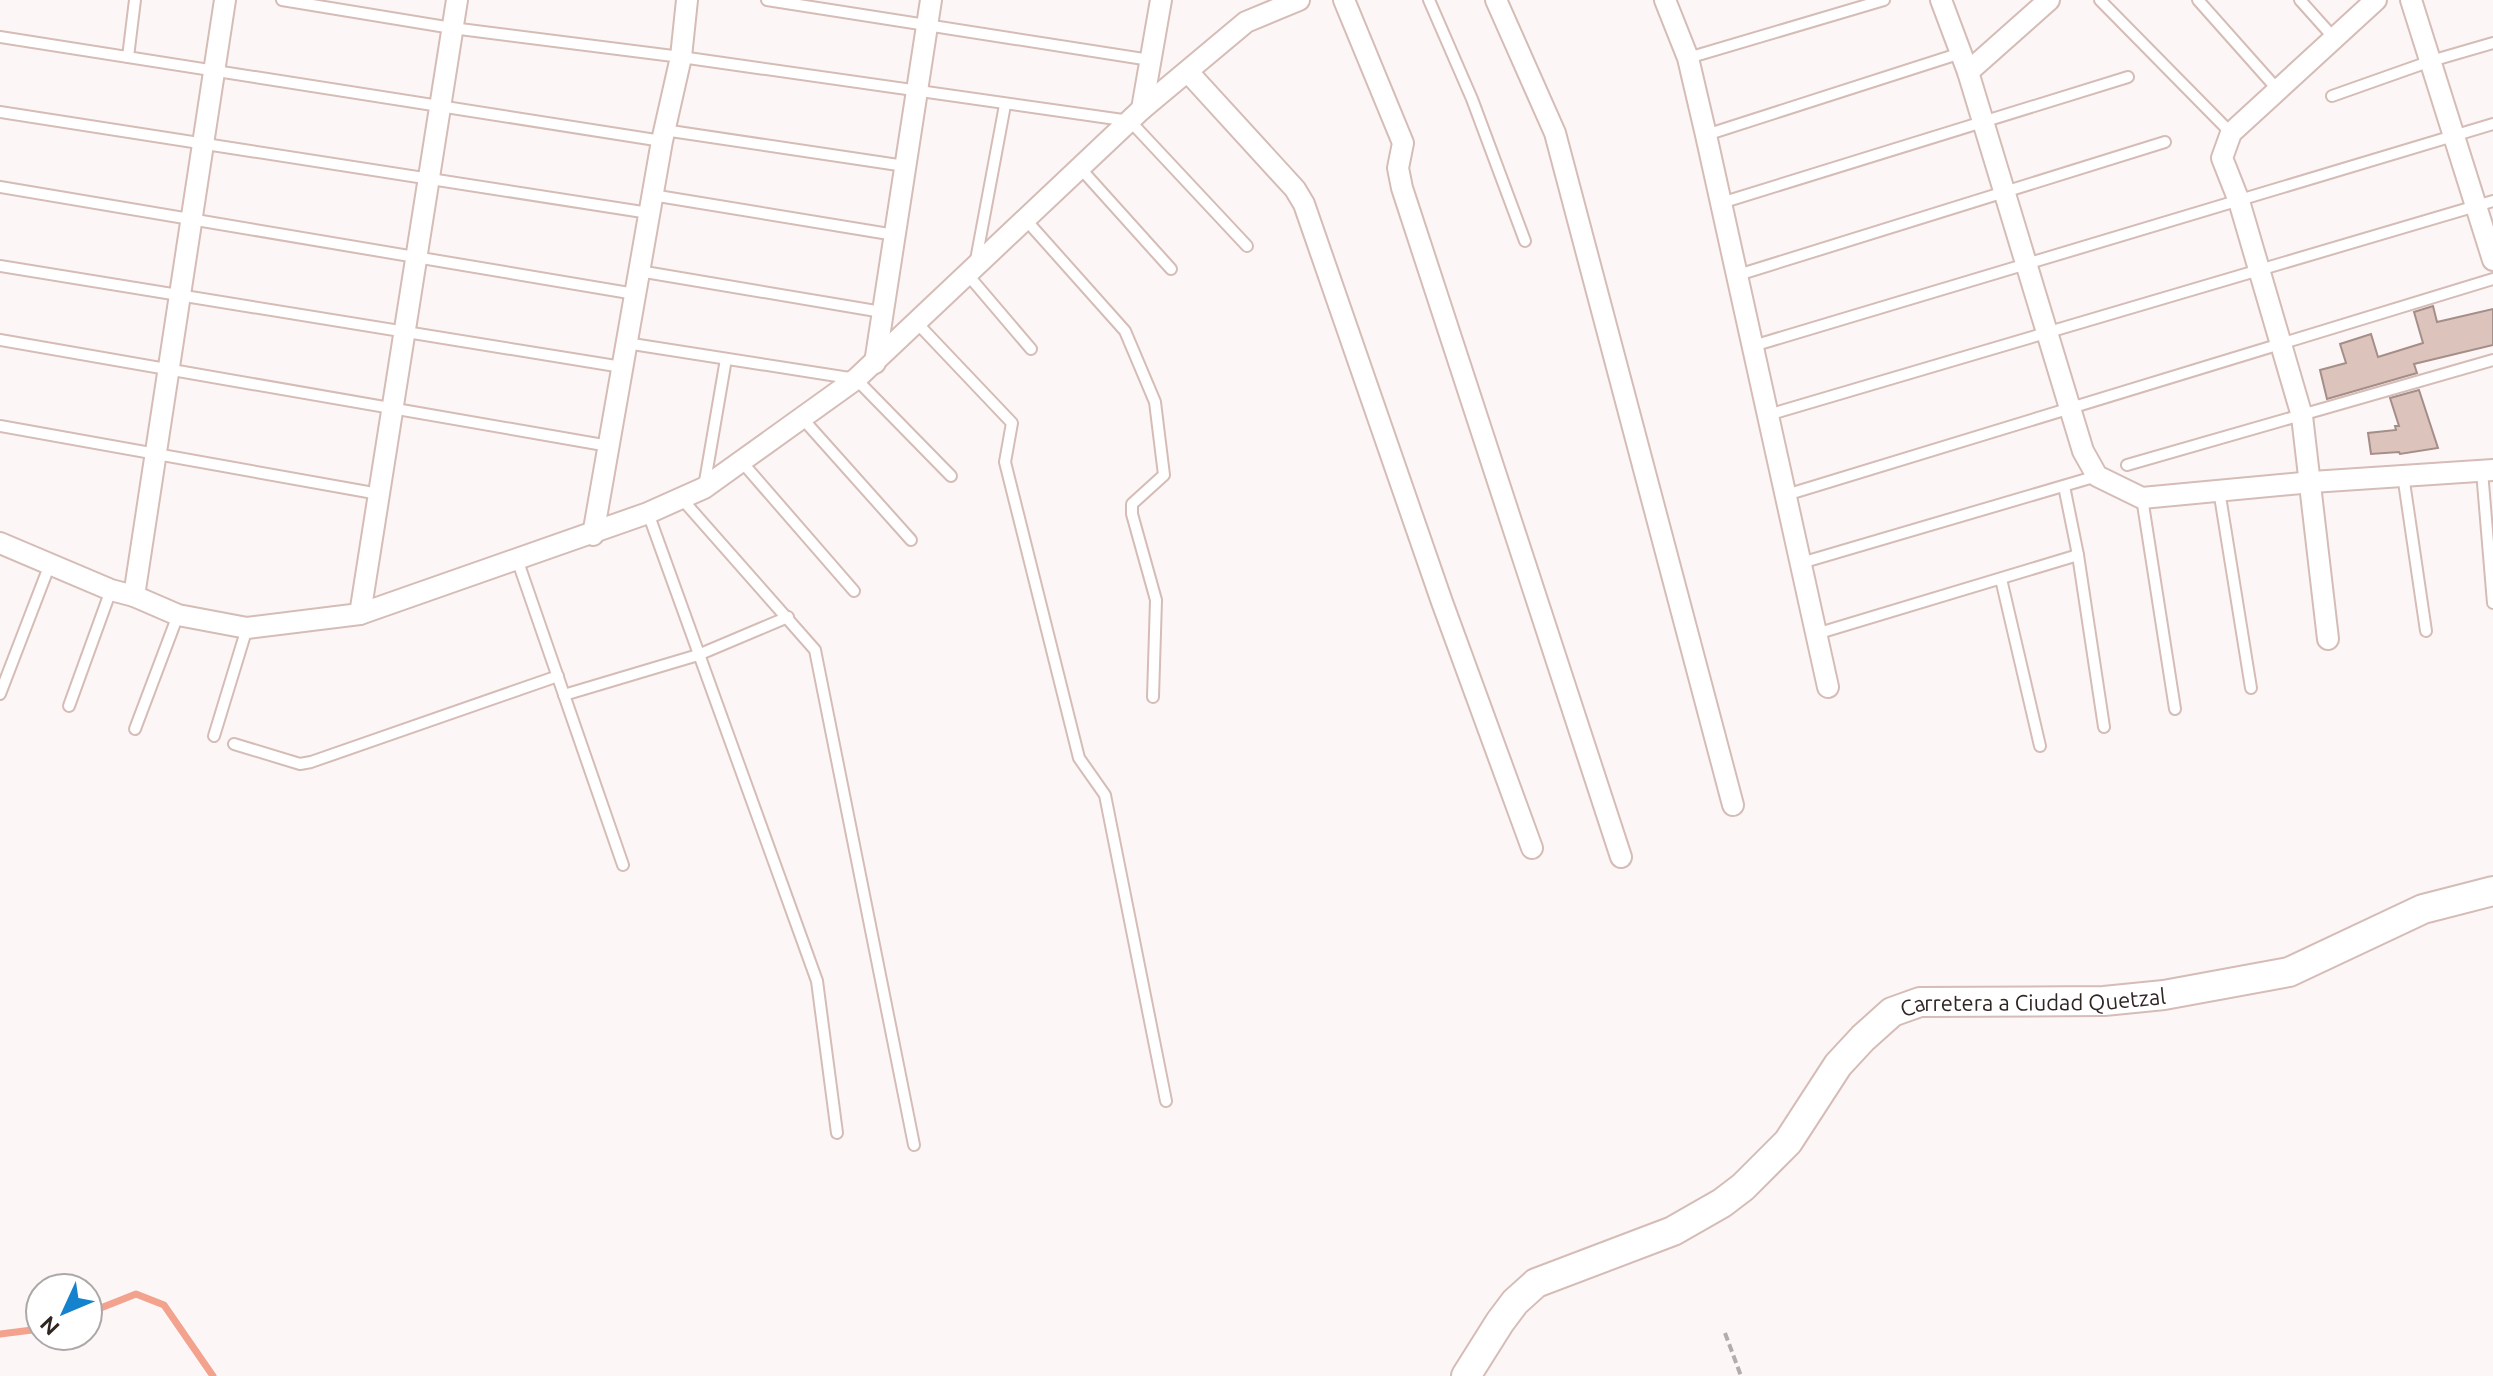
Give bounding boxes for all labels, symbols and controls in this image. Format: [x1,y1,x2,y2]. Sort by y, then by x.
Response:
street label: Carretera a Ciudad Quetzal [1896,982,2167,1021]
north arrow [24,1272,104,1352]
text: N [35,1312,64,1341]

